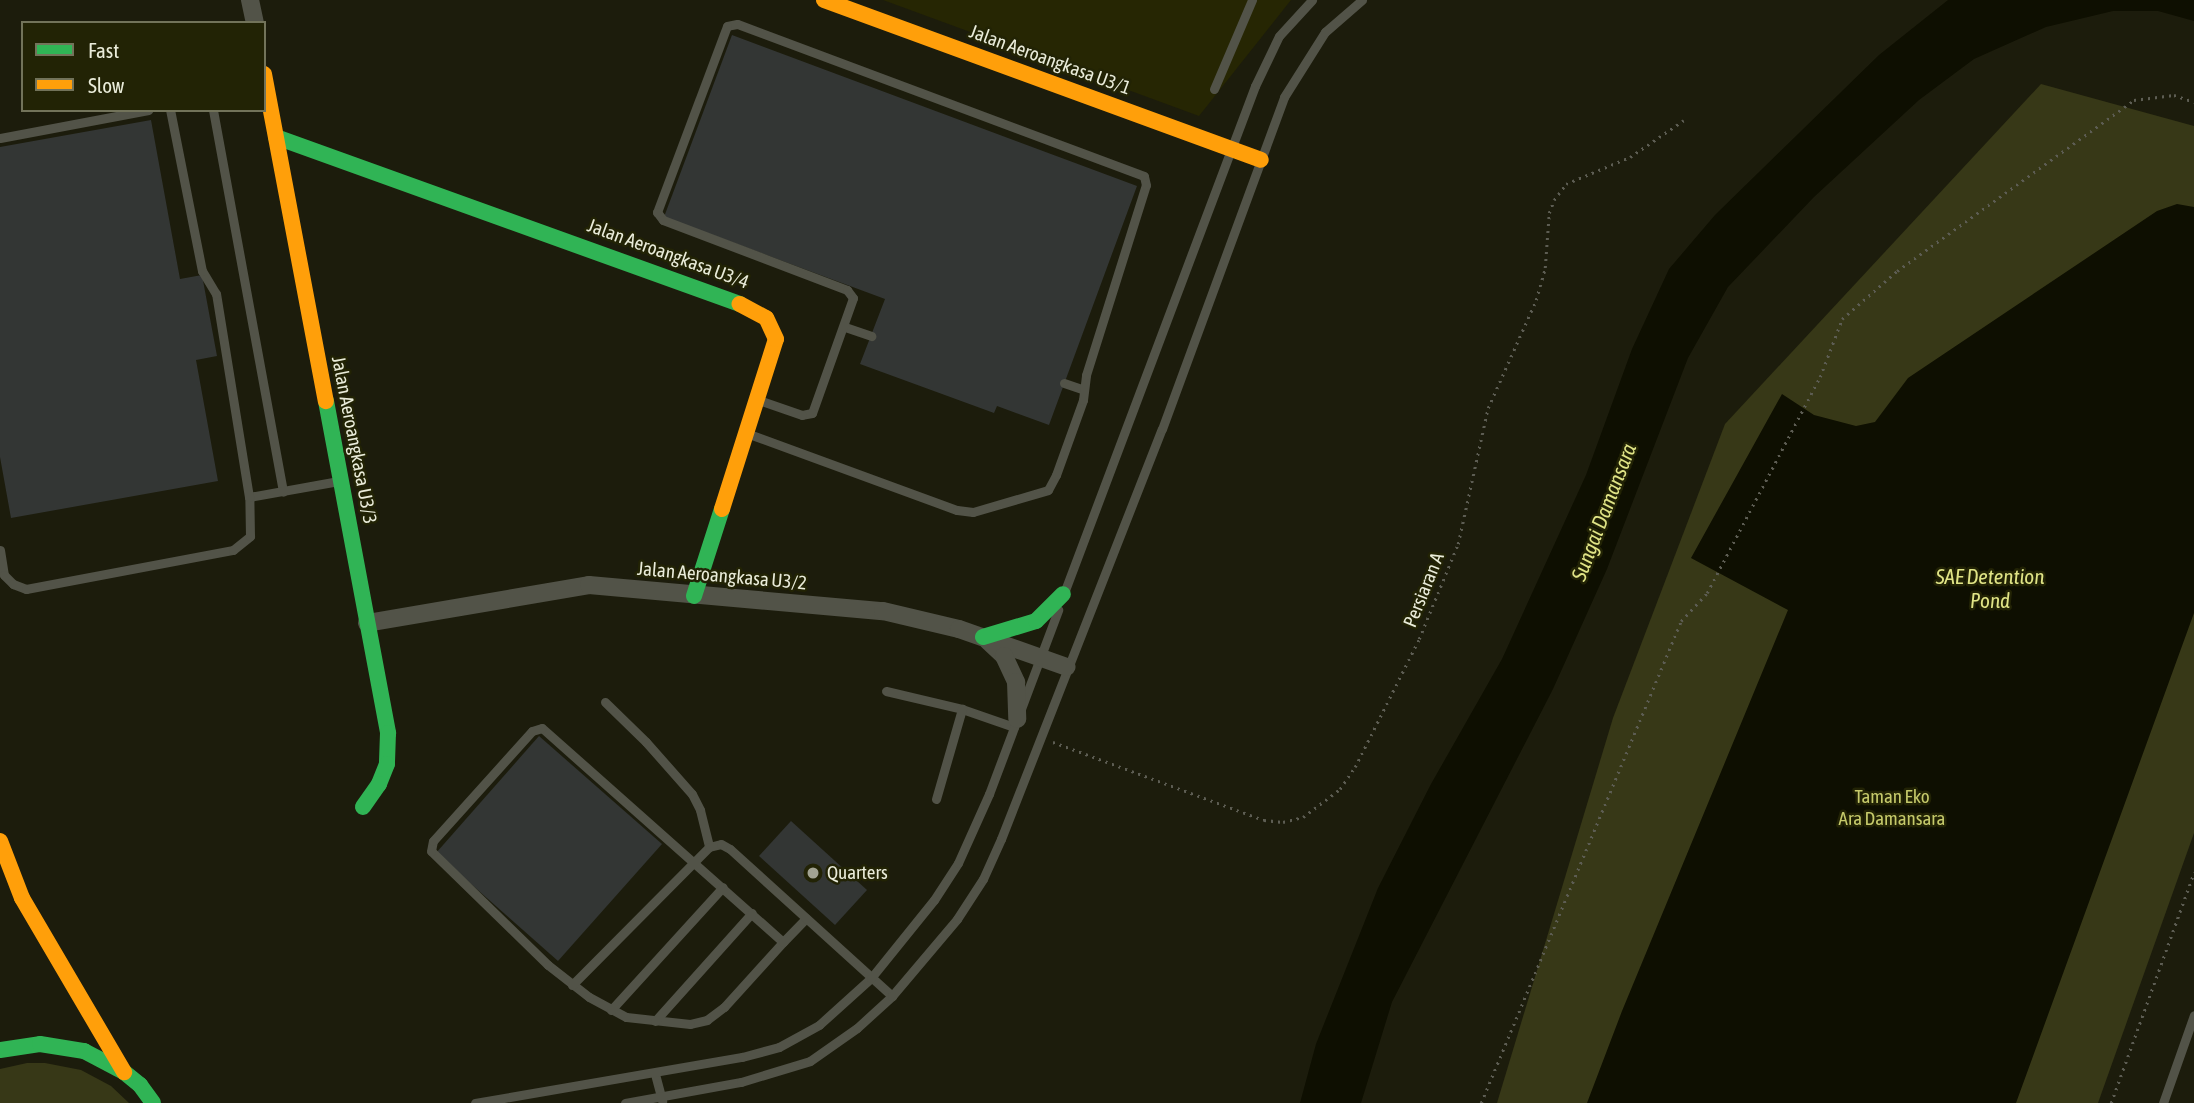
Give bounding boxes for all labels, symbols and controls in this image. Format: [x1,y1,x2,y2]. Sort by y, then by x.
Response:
street label: Jalan Aeroangkasa U3/1 [966,20,1134,100]
legend [21,21,266,112]
text: Fast [88,38,119,62]
text: Slow [88,73,124,97]
street label: Jalan Aeroangkasa U3/4 [584,214,752,294]
street label: Jalan Aeroangkasa U3/3 [327,354,381,526]
water label: Sungai Damansara [1565,440,1641,584]
street label: Persiaran A [1399,549,1449,631]
street label: Jalan Aeroangkasa U3/2 [636,557,808,595]
water label: SAE Detention Pond [1936,563,2044,613]
park label: Taman Eko Ara Damansara [1839,786,1945,830]
place label: Quarters [827,862,888,884]
marker: Quarters [805,865,821,881]

